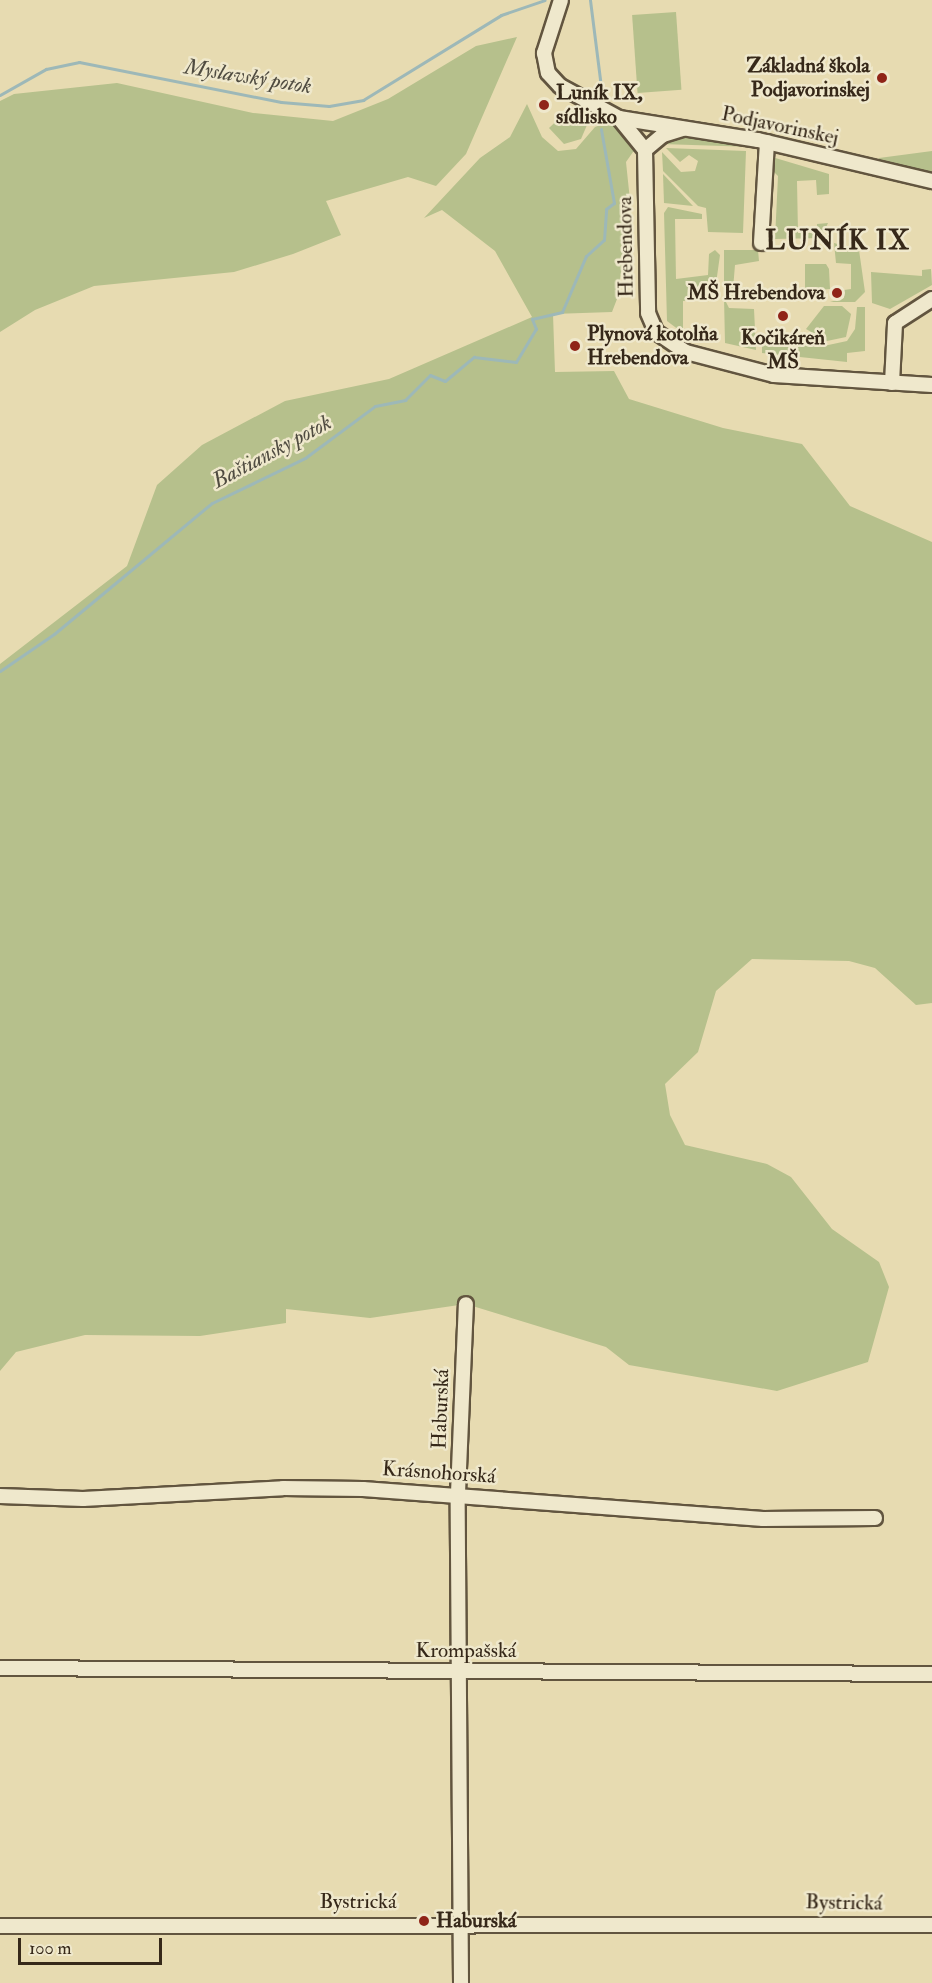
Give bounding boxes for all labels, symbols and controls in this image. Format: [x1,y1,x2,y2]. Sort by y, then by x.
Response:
place label: Základná škola Podjavorinskej [746,53,870,103]
water label: Myslavský potok [183,54,313,100]
marker: Základná škola Podjavorinskej [875,71,889,85]
place label: Luník IX, sídlisko [556,80,643,130]
marker: Luník IX, sídlisko [537,98,551,112]
street label: Podjavorinskej [719,101,841,151]
street label: Hrebendova [613,196,639,298]
district label: LUNÍK IX [765,225,911,257]
place label: MŠ Hrebendova [687,280,825,306]
marker: MŠ Hrebendova [830,286,844,300]
marker: Kočikáreň MŠ [776,309,790,323]
place label: Plynová kotolňa Hrebendova [587,321,718,371]
place label: Kočikáreň MŠ [741,325,825,375]
marker: Plynová kotolňa Hrebendova [568,339,582,353]
water label: Baštiansky potok [208,409,336,495]
street label: Haburská [427,1368,455,1450]
street label: Krásnohorská [381,1456,497,1490]
street label: Krompašská [416,1638,516,1664]
street label: Bystrická [319,1889,397,1915]
street label: Bystrická [805,1890,883,1916]
place label: Haburská [436,1908,516,1934]
marker: Haburská [417,1914,431,1928]
scale bar [21,1926,165,1964]
text: 100 m [29,1937,72,1960]

